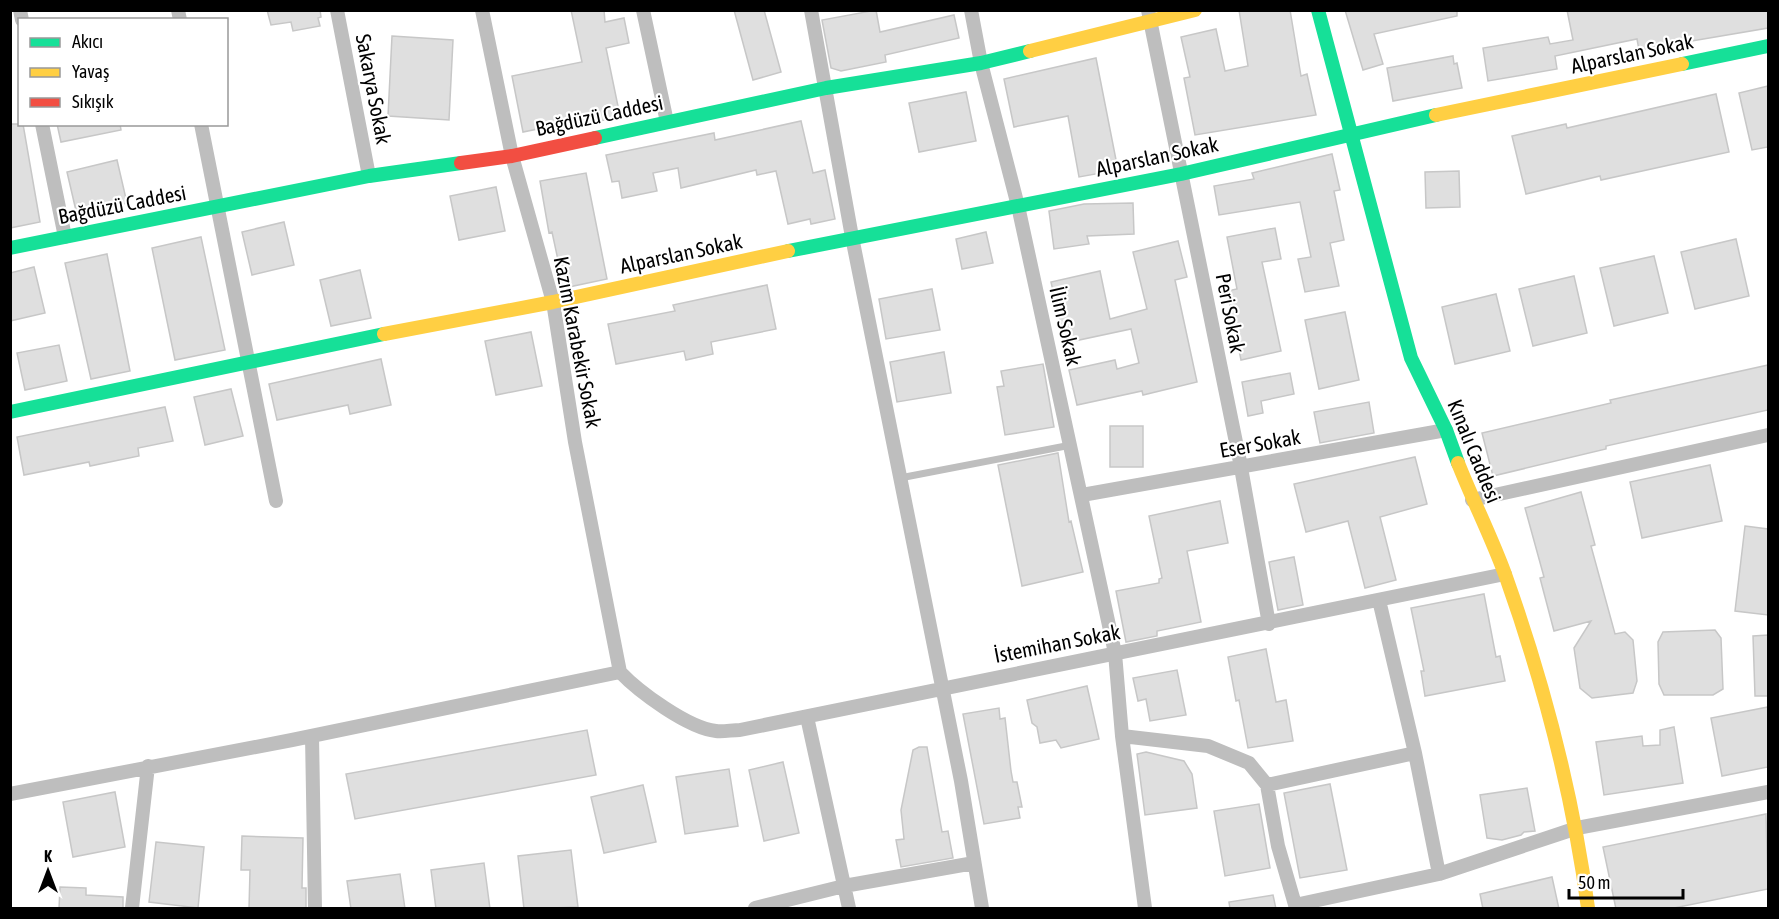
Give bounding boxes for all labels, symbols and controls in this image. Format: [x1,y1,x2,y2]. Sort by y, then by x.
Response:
legend [18,18,228,126]
street label: Alparslan Sokak [1569,28,1695,78]
text: Akıcı [72,31,103,52]
street label: Sakarya Sokak [352,32,396,146]
text: Yavaş [72,61,109,82]
street label: Bağdüzü Caddesi [533,90,665,140]
text: Sıkışık [72,91,114,112]
street label: Alparslan Sokak [1094,131,1220,181]
street label: Bağdüzü Caddesi [56,180,188,228]
street label: Alparslan Sokak [618,228,744,278]
street label: Kazım Karabekir Sokak [550,254,606,430]
street label: Peri Sokak [1212,271,1250,355]
street label: İlim Sokak [1045,284,1087,368]
street label: Kınalı Caddesi [1443,396,1507,506]
street label: Eser Sokak [1218,424,1302,462]
street label: İstemihan Sokak [992,619,1122,667]
north arrow [18,841,78,901]
text: K [44,847,52,865]
scale bar [1569,862,1683,900]
text: 50 m [1578,872,1610,893]

